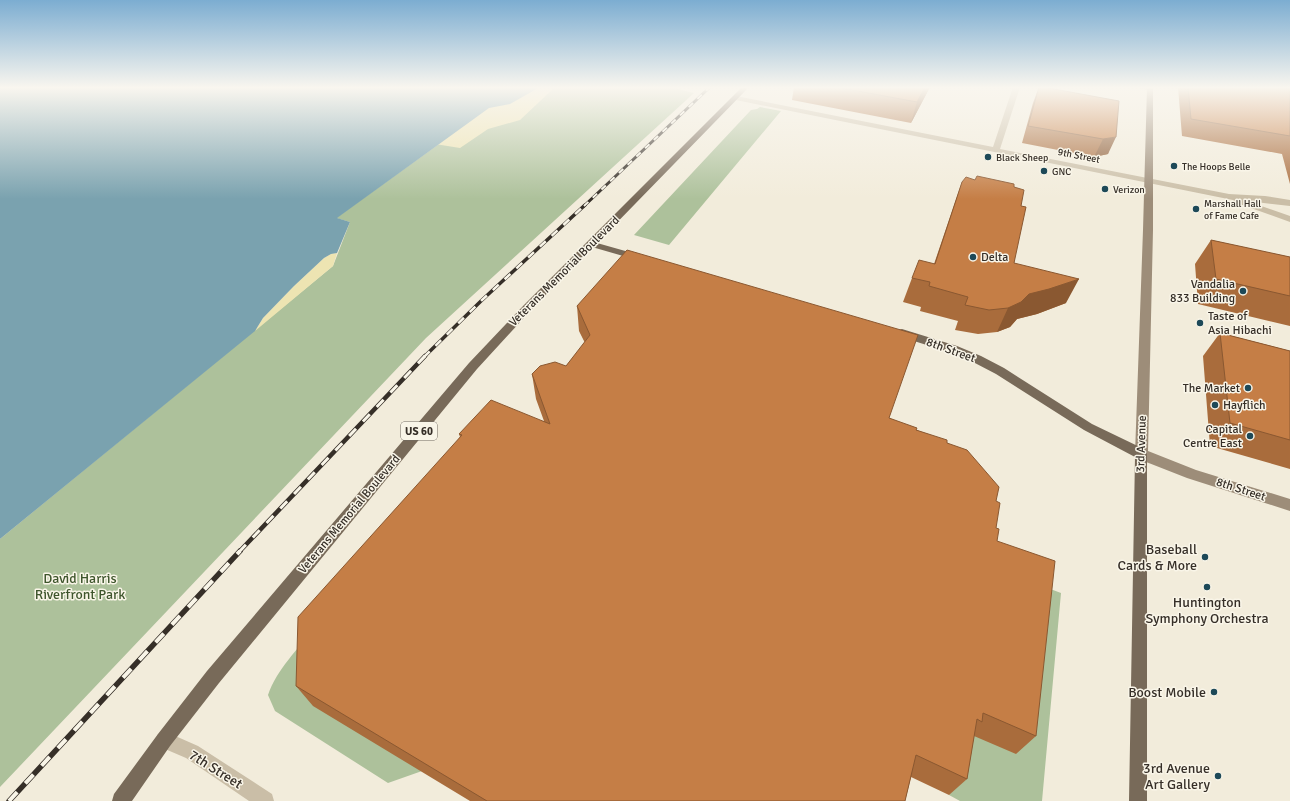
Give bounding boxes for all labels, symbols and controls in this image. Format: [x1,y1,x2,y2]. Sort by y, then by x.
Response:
street label: 9th Street [1057,146,1101,166]
marker: Black Sheep [983,152,993,162]
place label: Black Sheep [996,152,1048,164]
marker: The Hoops Belle [1169,161,1179,171]
place label: The Hoops Belle [1182,161,1250,173]
marker: GNC [1039,166,1049,176]
place label: GNC [1052,166,1071,178]
marker: Verizon [1100,184,1110,194]
place label: Verizon [1113,184,1145,196]
place label: Marshall Hall of Fame Cafe [1204,198,1261,222]
marker: Marshall Hall of Fame Cafe [1191,204,1201,214]
street label: Veterans Memorial Boulevard [506,213,623,330]
place label: Delta [981,250,1008,265]
marker: Delta [968,252,978,262]
place label: Vandalia 833 Building [1170,277,1235,306]
marker: Vandalia 833 Building [1238,286,1248,296]
place label: Taste of Asia Hibachi [1208,309,1272,338]
marker: Taste of Asia Hibachi [1195,318,1205,328]
street label: 8th Street [924,335,977,366]
place label: The Market [1183,381,1240,396]
marker: The Market [1243,383,1253,393]
place label: Hayflich [1223,398,1266,413]
marker: Hayflich [1210,400,1220,410]
street label: 3rd Avenue [1133,415,1150,473]
road number: US 60 [401,422,437,440]
place label: Capital Centre East [1183,422,1242,451]
marker: Capital Centre East [1245,431,1255,441]
street label: Veterans Memorial Boulevard [295,452,403,577]
street label: 8th Street [1214,474,1267,505]
place label: Baseball Cards & More [1118,541,1197,574]
marker: Baseball Cards & More [1200,552,1210,562]
park label: David Harris Riverfront Park [35,570,125,603]
marker: Huntington Symphony Orchestra [1202,582,1212,592]
place label: Huntington Symphony Orchestra [1145,594,1269,627]
place label: Boost Mobile [1128,684,1206,701]
marker: Boost Mobile [1209,687,1219,697]
street label: 7th Street [186,746,246,792]
place label: 3rd Avenue Art Gallery [1143,760,1210,793]
marker: 3rd Avenue Art Gallery [1213,771,1223,781]

